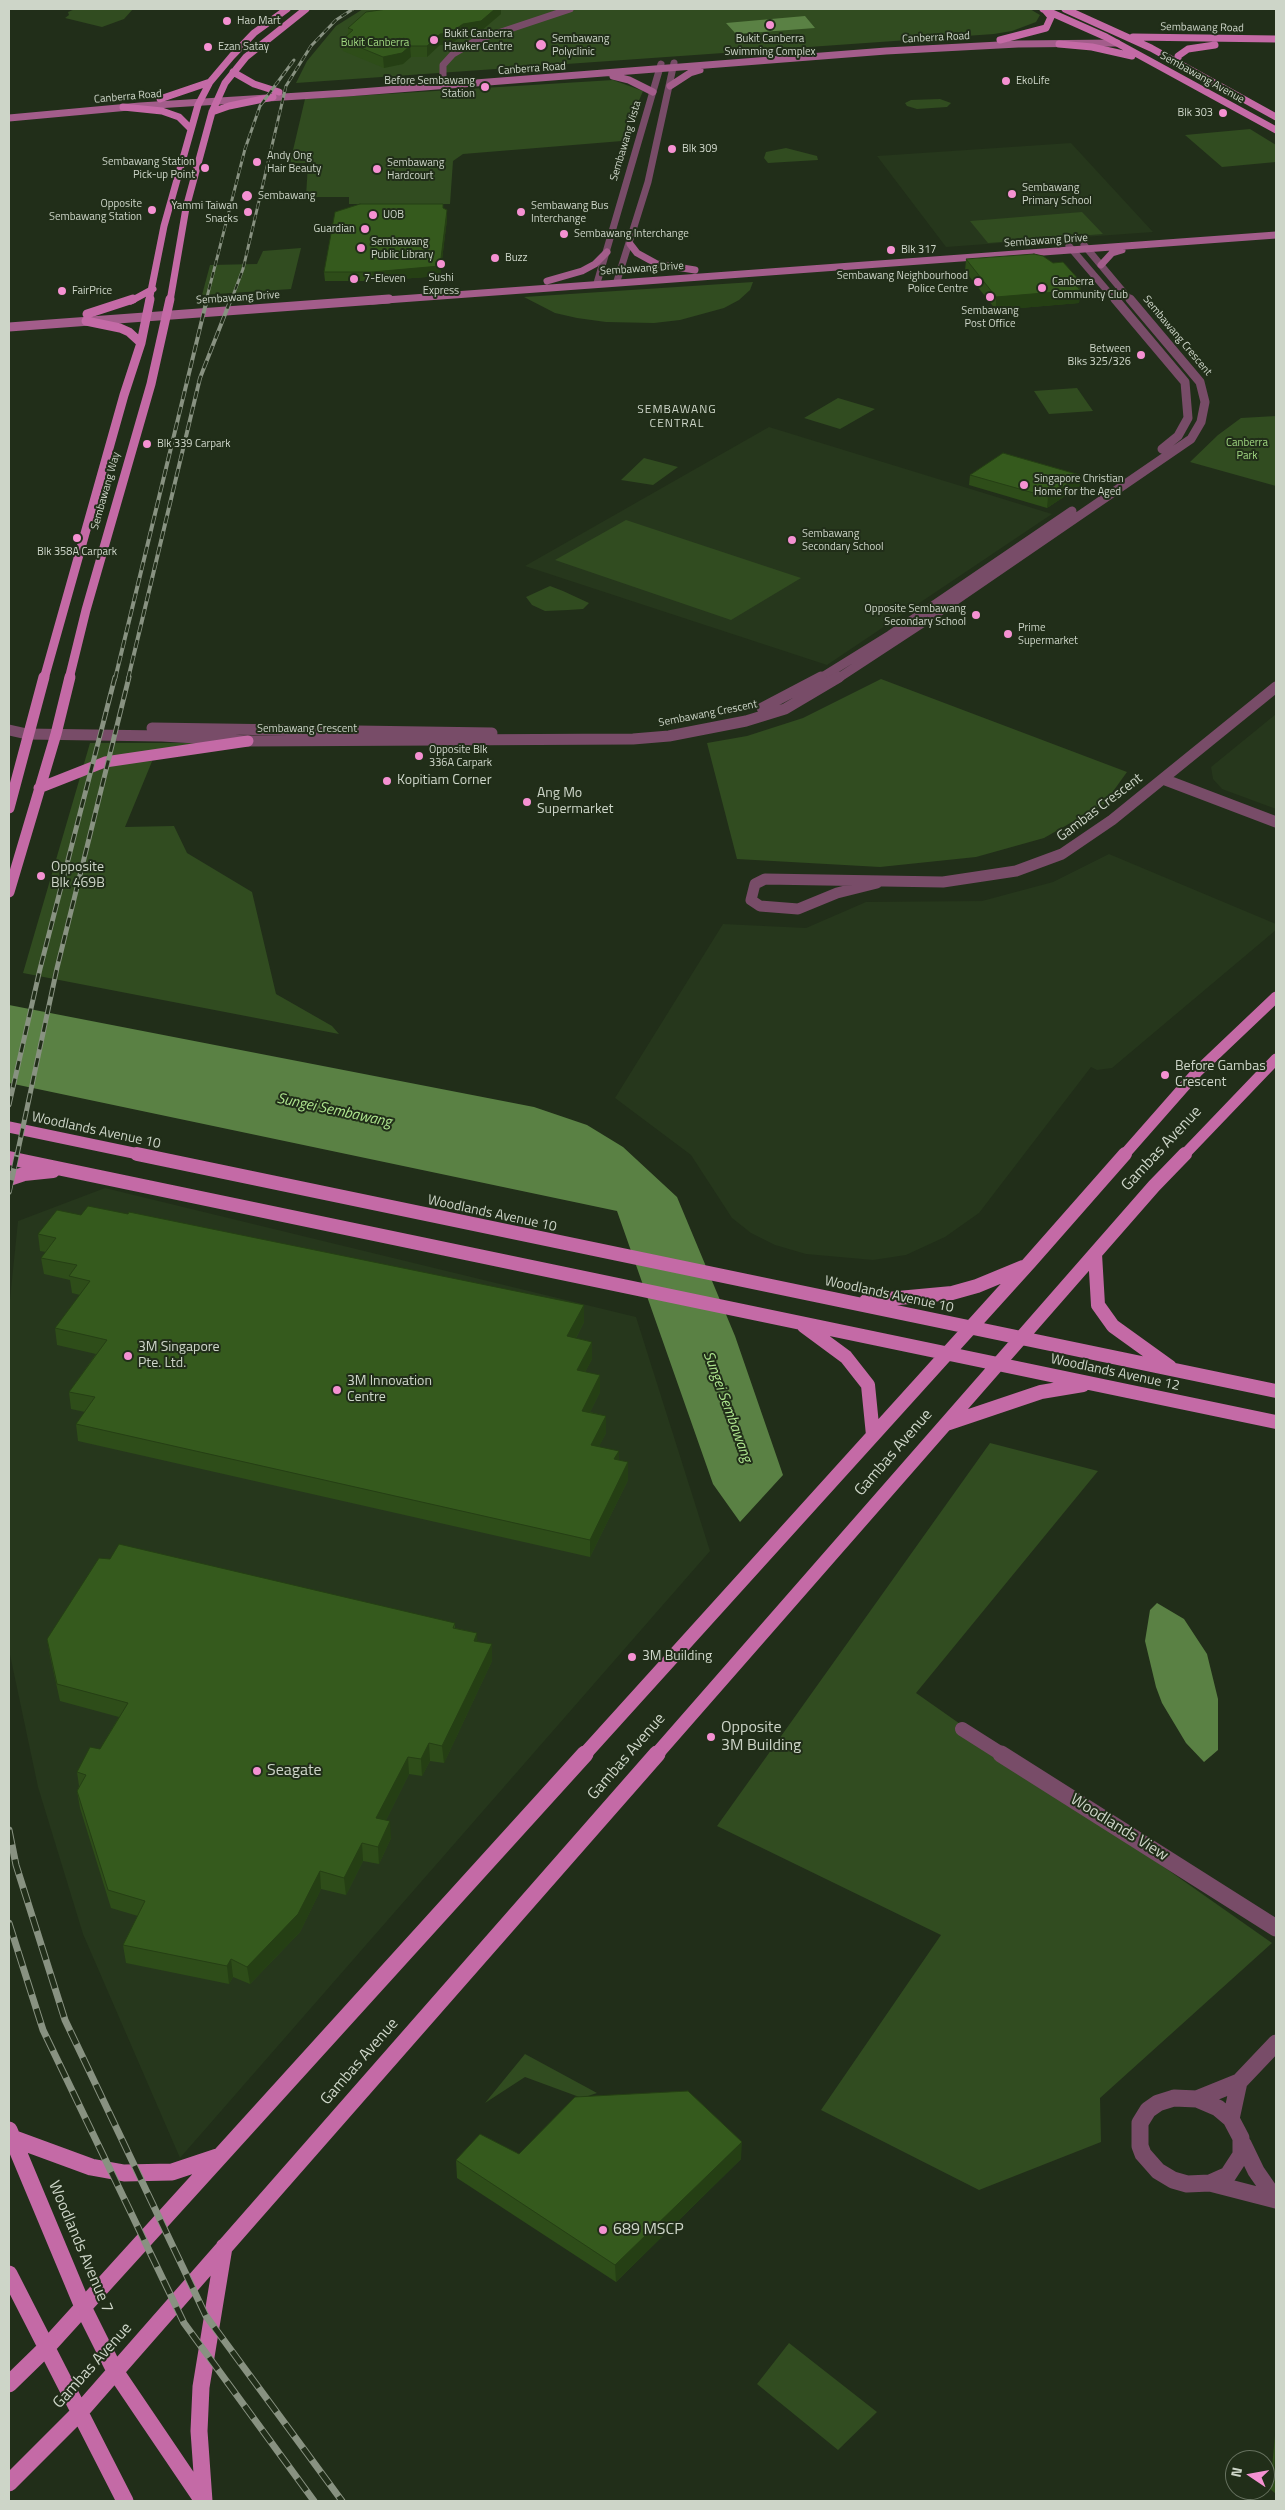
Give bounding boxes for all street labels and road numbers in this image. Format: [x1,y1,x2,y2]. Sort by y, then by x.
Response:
street label: Sembawang Road [1160,21,1244,35]
street label: Canberra Road [902,30,970,46]
street label: Sembawang Avenue [1158,49,1246,107]
street label: Canberra Road [498,60,566,78]
street label: Canberra Road [94,87,162,107]
street label: Sembawang Vista [608,99,644,183]
street label: Sembawang Drive [1004,231,1088,251]
street label: Sembawang Drive [600,259,684,279]
street label: Sembawang Drive [196,288,280,308]
street label: Sembawang Crescent [1140,293,1214,379]
street label: Sembawang Way [89,451,123,531]
street label: Sembawang Crescent [658,698,758,730]
street label: Sembawang Crescent [257,722,357,736]
street label: Gambas Crescent [1054,770,1146,846]
street label: Gambas Avenue [1118,1103,1206,1195]
street label: Woodlands Avenue 10 [30,1109,162,1153]
street label: Woodlands Avenue 10 [426,1192,558,1236]
street label: Woodlands Avenue 10 [823,1273,955,1317]
street label: Woodlands Avenue 12 [1049,1351,1181,1395]
street label: Gambas Avenue [851,1406,937,1500]
street label: Gambas Avenue [584,1710,670,1804]
street label: Woodlands View [1066,1790,1172,1866]
street label: Gambas Avenue [317,2015,403,2109]
street label: Woodlands Avenue 7 [44,2178,116,2316]
street label: Gambas Avenue [50,2319,136,2413]

